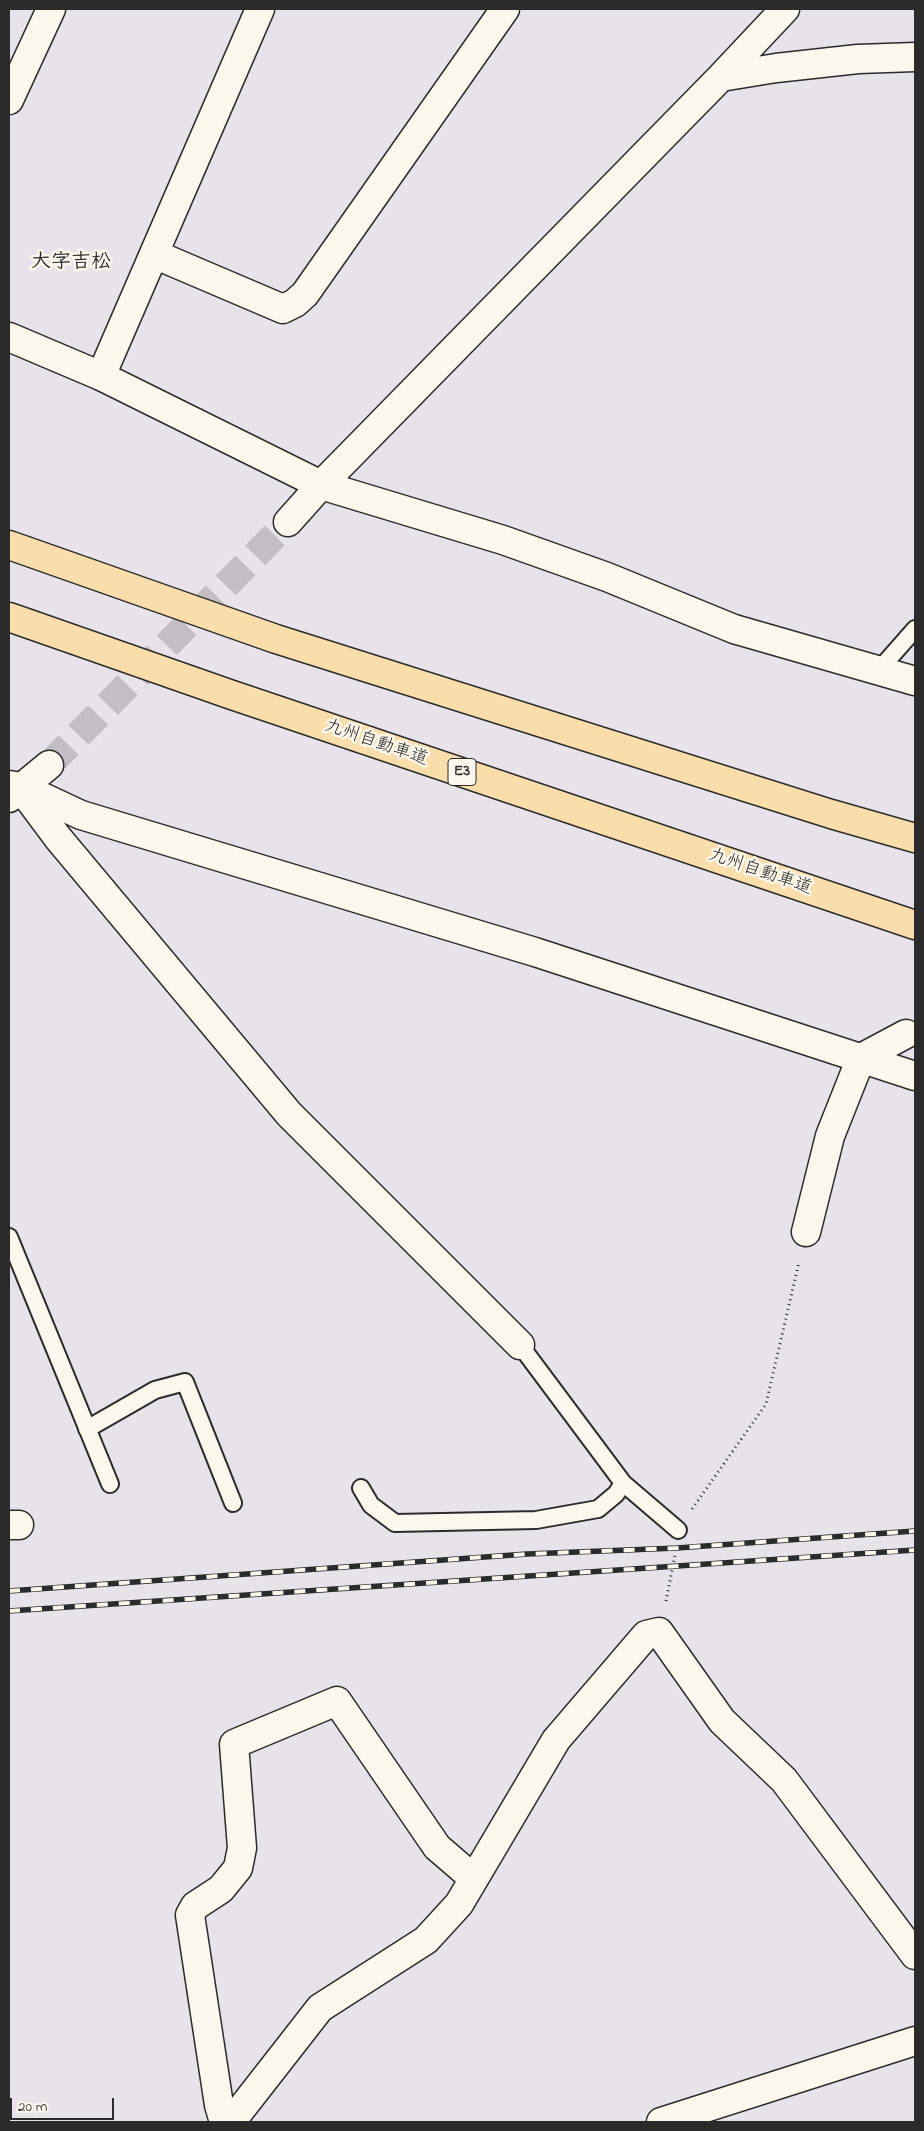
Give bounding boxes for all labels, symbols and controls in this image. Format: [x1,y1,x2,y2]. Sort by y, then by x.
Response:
district label: 大字吉松 [31,252,111,276]
street label: 九州自動車道 [321,716,431,772]
road number: E3 [448,759,476,786]
street label: 九州自動車道 [705,845,815,901]
scale bar [12,2088,116,2120]
text: 20 m [18,2096,47,2118]

